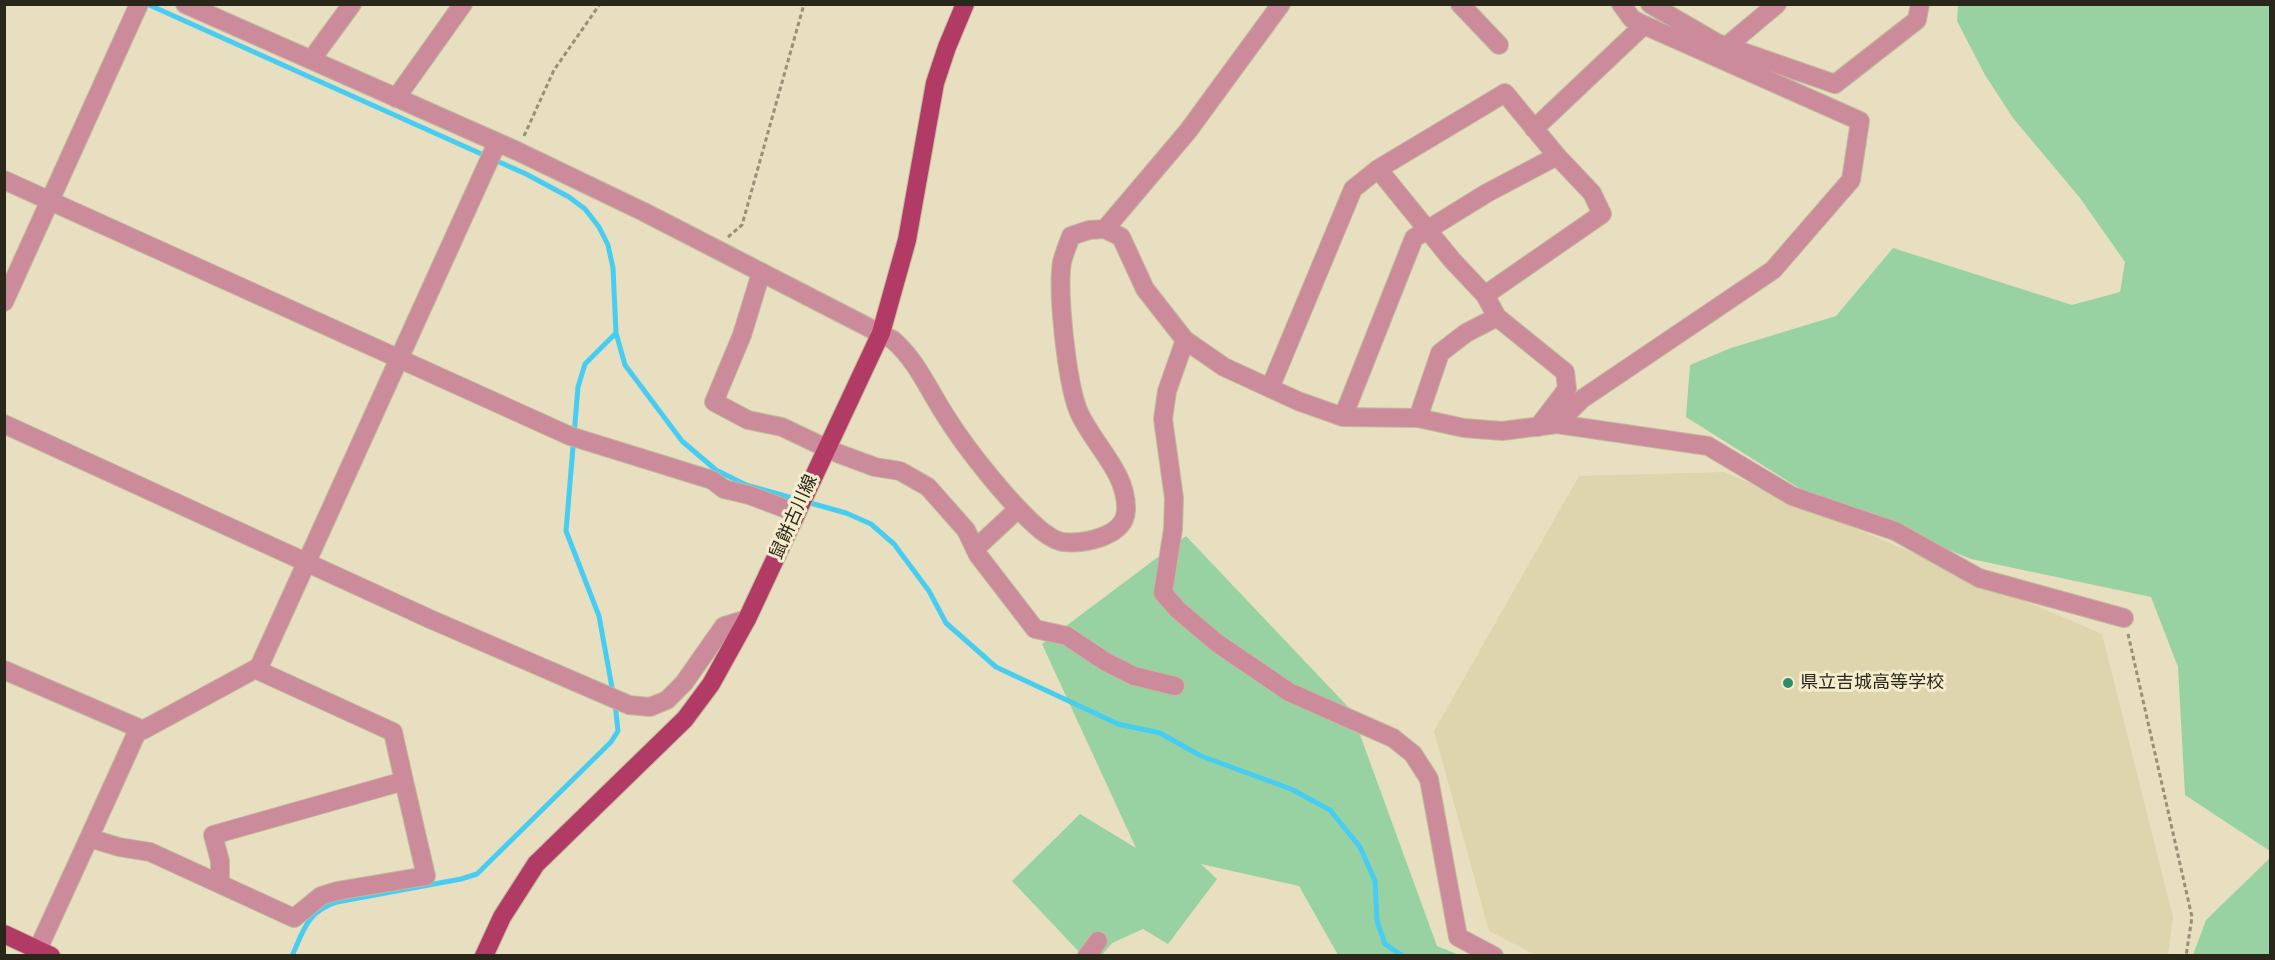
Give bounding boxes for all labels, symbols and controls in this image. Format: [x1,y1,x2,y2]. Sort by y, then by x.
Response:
street label: 鼠餅古川線 [766,471,822,563]
place label: 県立吉城高等学校 [1800,672,1944,694]
marker: 県立吉城高等学校 [1781,676,1795,690]

